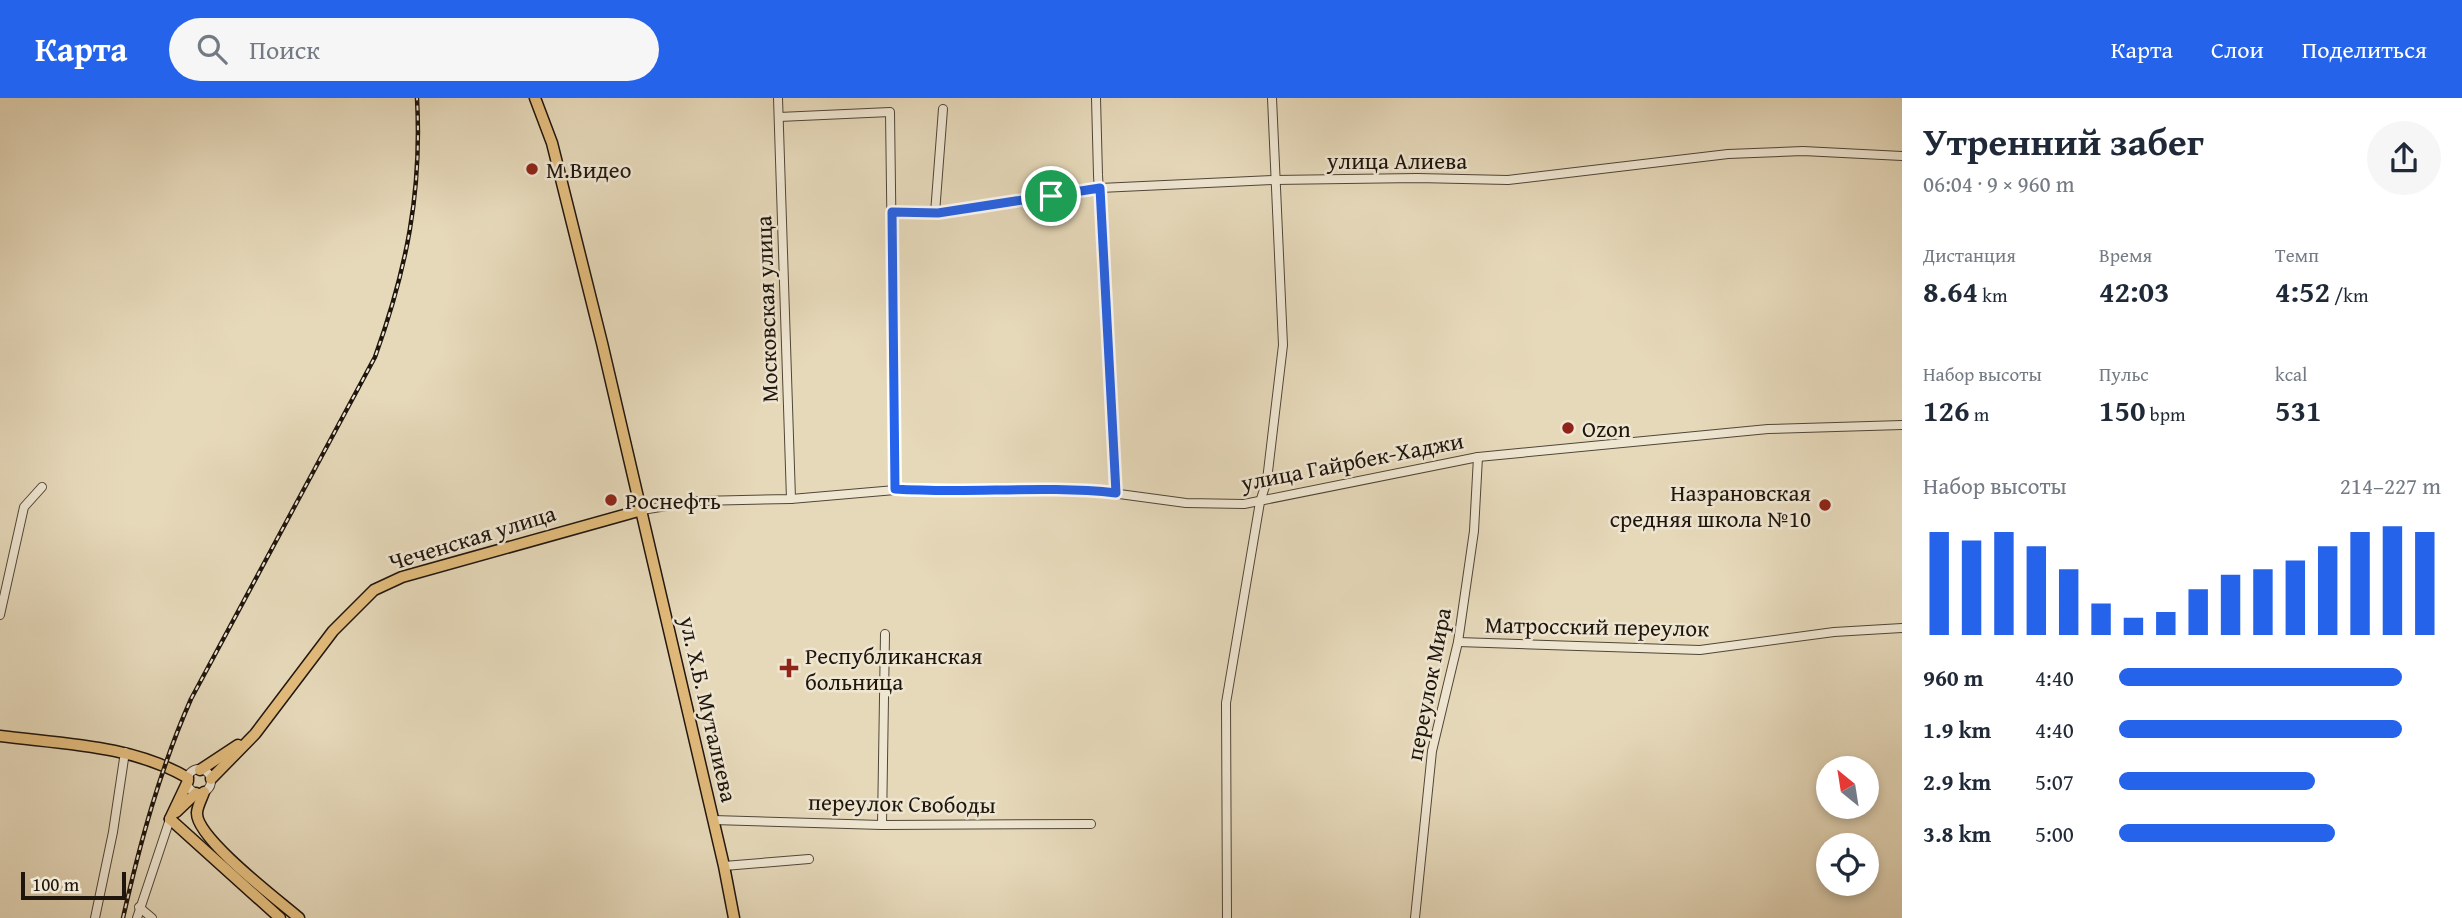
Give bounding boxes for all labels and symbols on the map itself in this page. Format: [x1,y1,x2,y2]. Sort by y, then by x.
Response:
street label: улица Алиева [1326,144,1467,177]
place label: М.Видео [546,153,631,186]
marker: М.Видео [524,161,540,177]
pin [1021,166,1081,226]
street label: Московская улица [746,215,786,403]
place label: Ozon [1582,412,1631,445]
marker: Ozon [1560,420,1576,436]
street label: улица Гайрбек-Хаджи [1237,423,1466,499]
place label: Назрановская средняя школа №10 [1610,476,1811,535]
place label: Роснефть [625,484,721,517]
marker: Роснефть [603,492,619,508]
street label: Чеченская улица [384,496,560,578]
marker: Назрановская средняя школа №10 [1817,497,1833,513]
street label: переулок Мира [1397,605,1459,763]
street label: Матросский переулок [1485,608,1709,644]
street label: ул. Х.Б. Муталиева [671,612,746,805]
place label: Республиканская больница [805,639,983,698]
marker: Республиканская больница [779,658,799,678]
north arrow [1816,756,1880,819]
street label: переулок Свободы [808,785,996,821]
scale bar [21,869,126,901]

